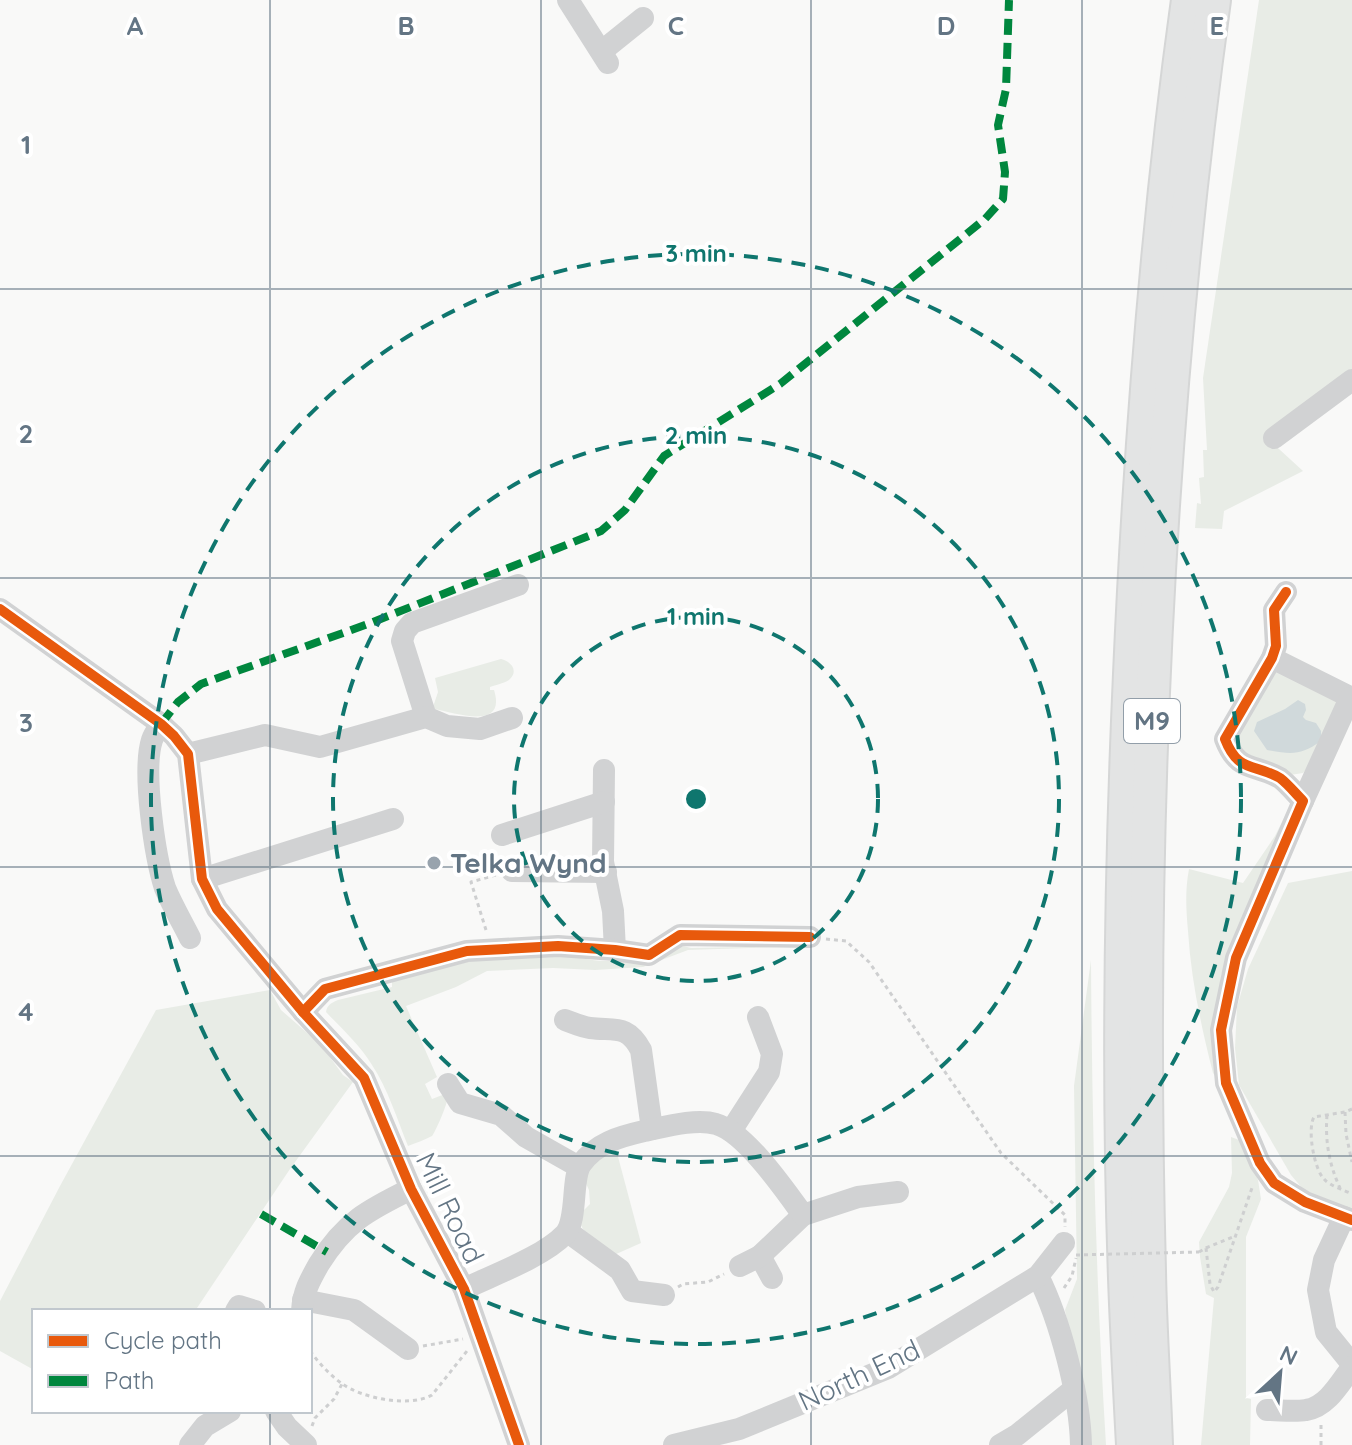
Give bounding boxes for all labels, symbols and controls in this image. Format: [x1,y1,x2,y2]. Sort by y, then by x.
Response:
text: A [127,9,144,42]
text: B [397,9,415,42]
text: C [668,9,684,42]
text: D [937,9,955,42]
text: E [1210,9,1224,42]
text: 1 [21,128,31,161]
text: 3 min [665,238,727,268]
text: 2 [19,417,33,450]
text: 2 min [665,420,727,450]
text: 1 min [667,601,725,631]
road number: M9 [1124,699,1180,743]
text: 3 [19,706,33,739]
centre of rings [682,785,710,813]
place label: Telka Wynd [450,845,607,880]
marker: Telka Wynd [425,854,443,872]
text: 4 [18,995,34,1028]
street label: Mill Road [409,1147,492,1269]
legend [32,1309,312,1413]
text: Cycle path [104,1325,222,1355]
street label: North End [792,1331,925,1418]
north arrow [1240,1333,1320,1413]
text: N [1275,1339,1302,1371]
text: Path [104,1365,155,1395]

